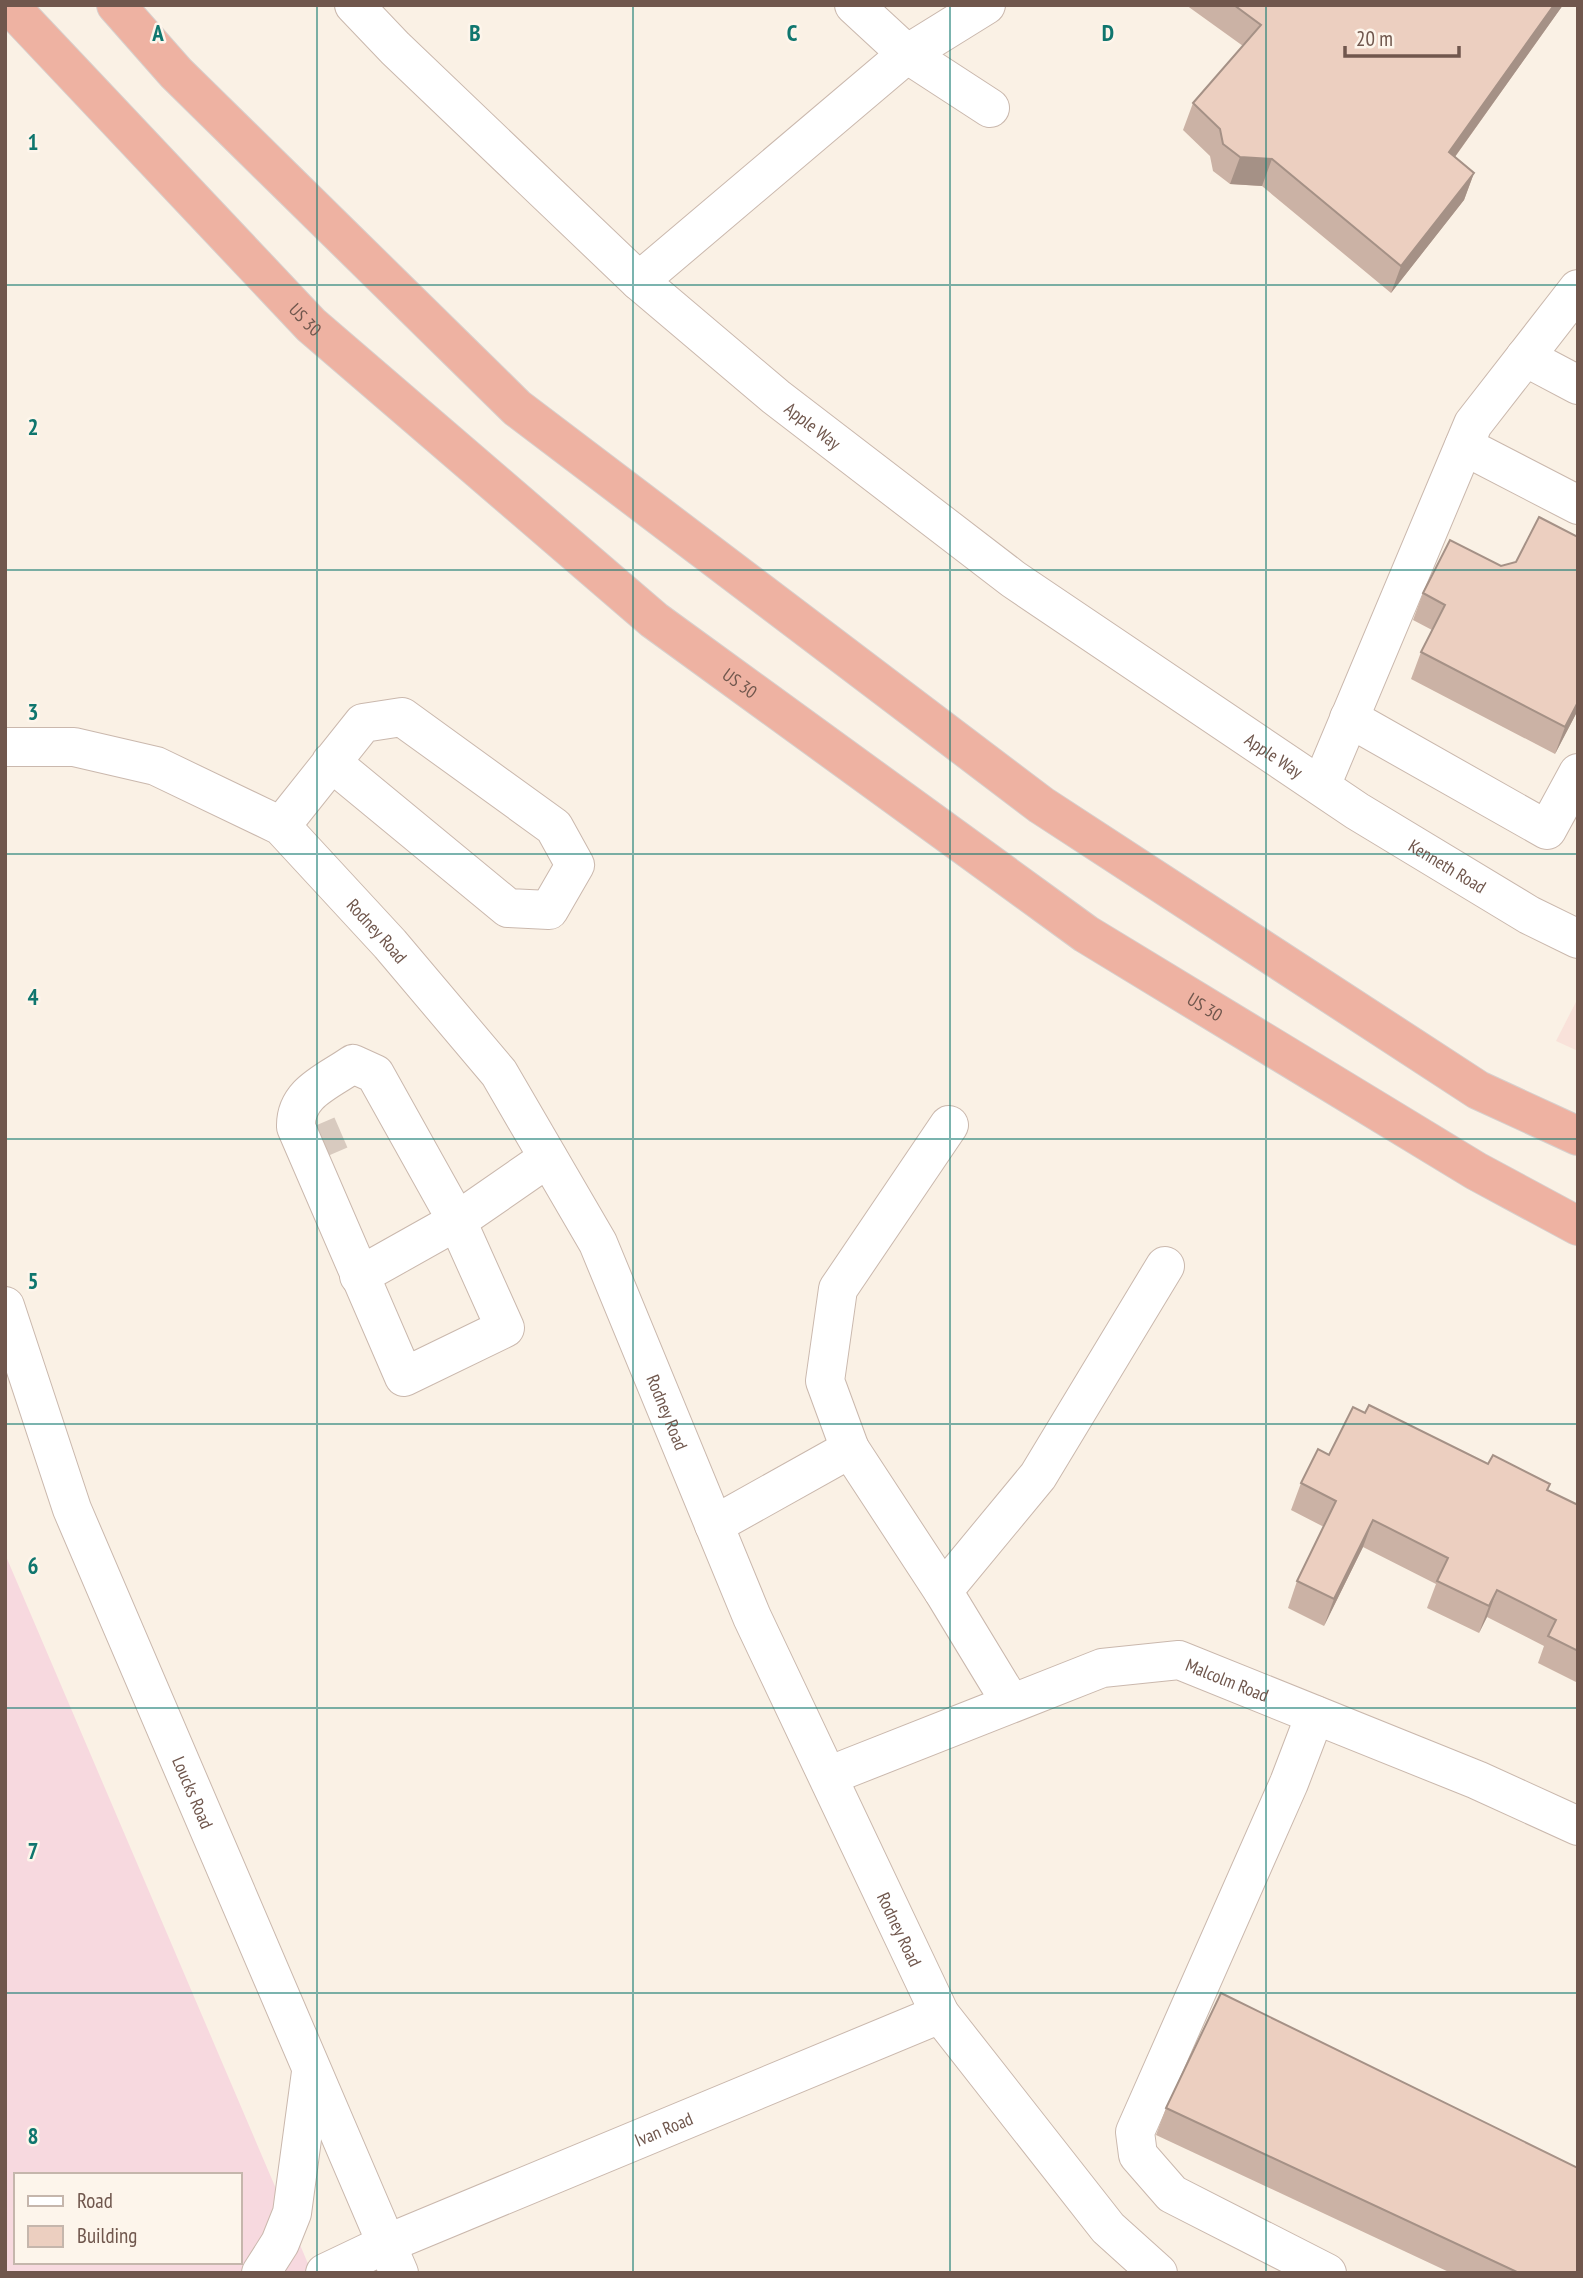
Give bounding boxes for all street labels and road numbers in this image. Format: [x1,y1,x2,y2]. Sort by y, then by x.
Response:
street label: US 30 [284,298,327,341]
street label: Apple Way [780,397,846,454]
street label: US 30 [718,662,762,703]
street label: Apple Way [1241,727,1308,783]
street label: Kenneth Road [1405,834,1491,898]
street label: Rodney Road [342,893,412,968]
street label: US 30 [1183,987,1227,1026]
street label: Rodney Road [642,1371,693,1453]
street label: Malcolm Road [1183,1652,1272,1706]
street label: Loucks Road [168,1753,219,1832]
street label: Rodney Road [872,1888,927,1970]
street label: Ivan Road [631,2107,696,2151]

